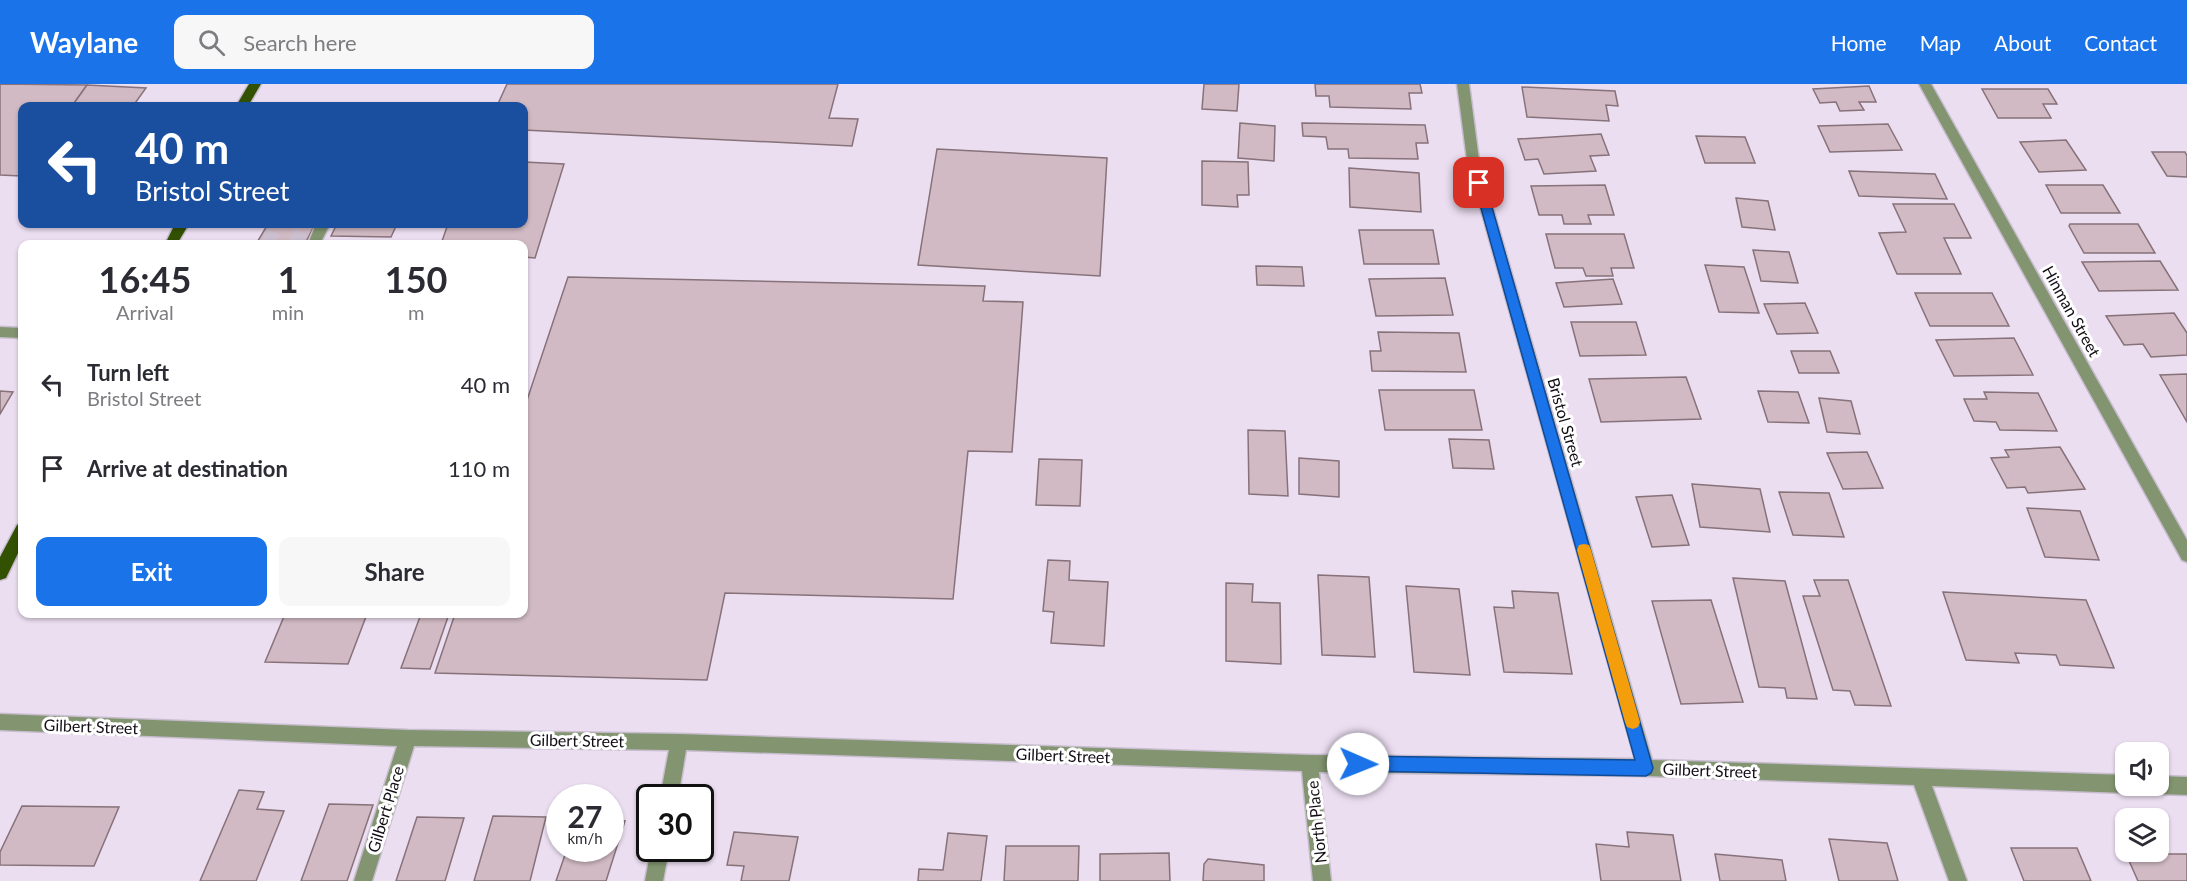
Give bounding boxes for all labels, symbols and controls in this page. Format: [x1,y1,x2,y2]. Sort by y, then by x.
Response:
search box [174,15,594,69]
text: Waylane [30,25,138,59]
icon: search [195,26,228,59]
text: Search here [243,29,357,56]
text: Home [1831,30,1887,55]
text: Map [1920,30,1961,55]
text: About [1994,30,2051,55]
text: Contact [2084,30,2157,55]
text: 40 m [135,123,229,173]
icon: left [36,126,114,204]
pin [1453,157,1504,208]
icon: arrive [1462,166,1495,199]
text: Bristol Street [135,174,289,207]
text: 16:45 [99,257,191,301]
text: 1 [278,257,299,301]
text: 150 [385,257,447,301]
street label: Hinman Street [2039,262,2105,360]
text: Arrival [116,300,174,324]
text: min [272,300,304,324]
text: m [408,300,424,324]
text: Turn left [87,359,169,386]
icon: left [36,368,69,401]
text: 40 m [461,371,510,398]
street label: Bristol Street [1544,375,1588,469]
text: Bristol Street [87,386,201,410]
icon: arrive [36,452,69,485]
text: Arrive at destination [87,455,288,482]
text: 110 m [448,455,510,482]
button: Exit [36,537,267,606]
button: Share [279,537,510,606]
street label: Gilbert Street [43,715,139,737]
street label: Gilbert Street [530,730,625,750]
position arrow [1326,732,1390,796]
map controls [2115,742,2169,862]
button: sound [2115,742,2169,796]
street label: Gilbert Street [1015,744,1111,766]
street label: Gilbert Street [1662,759,1758,781]
street label: Gilbert Place [363,763,407,855]
street label: North Place [1302,780,1330,864]
speed limit sign: 30 [636,784,714,862]
text: 27 [568,798,602,834]
button: layers [2115,808,2169,862]
text: km/h [567,829,603,847]

